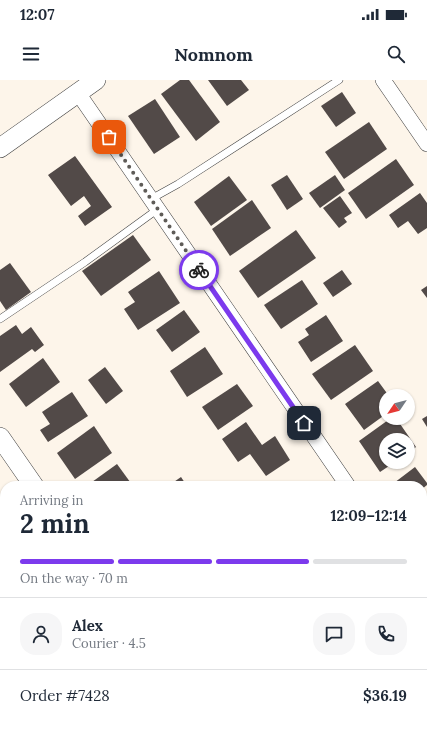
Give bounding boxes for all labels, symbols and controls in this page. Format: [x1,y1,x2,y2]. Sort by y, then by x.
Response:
text: 12:07 [20,5,54,24]
icon: menu [20,43,42,65]
text: Nomnom [174,43,253,66]
icon: search [385,43,407,65]
pin [92,120,126,154]
icon: bag [98,126,120,148]
courier [179,250,219,290]
icon: bike [188,259,210,281]
north arrow [379,389,415,425]
map controls [379,389,415,469]
pin [287,406,321,440]
icon: home [293,412,315,434]
button: layers [379,433,415,469]
text: Arriving in [20,492,83,509]
text: 12:09–12:14 [330,506,407,525]
text: 2 min [20,507,90,540]
text: On the way · 70 m [20,570,128,587]
button: person [20,613,62,655]
button: chat [313,613,355,655]
button: phone [365,613,407,655]
text: Alex [72,616,103,635]
text: Courier · 4.5 [72,635,146,652]
text: Order #7428 [20,686,110,705]
text: $36.19 [363,686,407,705]

